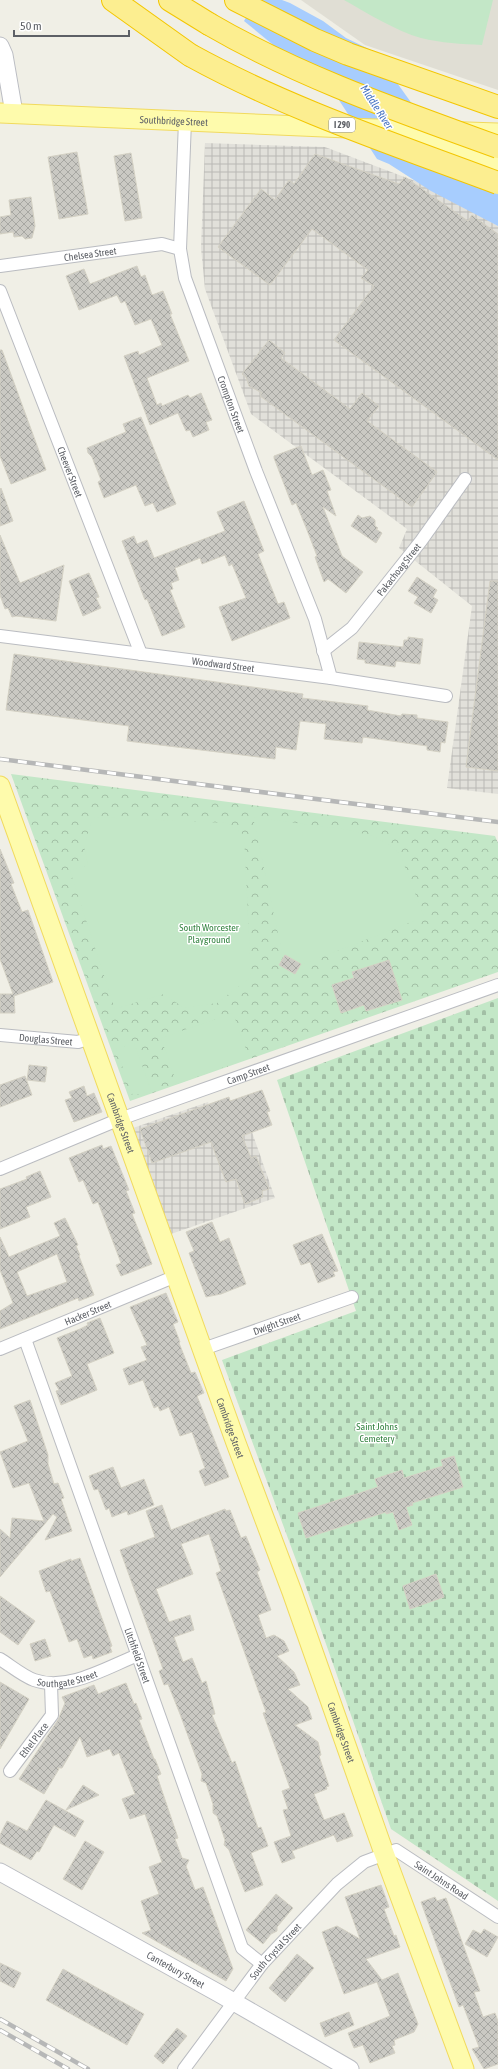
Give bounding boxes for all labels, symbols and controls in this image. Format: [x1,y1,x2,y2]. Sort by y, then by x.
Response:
scale bar [14,12,129,38]
text: 50 m [20,19,42,33]
water label: Middle River [358,83,396,132]
street label: Southbridge Street [139,114,208,127]
road number: I 290 [329,118,355,132]
street label: Chelsea Street [63,245,117,263]
street label: Crompton Street [216,374,247,434]
street label: Cheever Street [55,445,85,499]
street label: Pakachoag Street [374,541,423,598]
street label: Woodward Street [191,655,255,674]
park label: South Worcester Playground [179,922,240,945]
street label: Douglas Street [19,1031,73,1047]
street label: Camp Street [225,1061,271,1086]
street label: Cambridge Street [105,1091,137,1155]
street label: Hacker Street [63,1298,113,1327]
street label: Dwight Street [252,1310,302,1337]
street label: Cambridge Street [215,1396,247,1460]
park label: Saint Johns Cemetery [356,1421,398,1444]
street label: Litchfield Street [123,1626,153,1685]
street label: Southgate Street [36,1668,99,1689]
street label: Cambridge Street [326,1701,357,1764]
street label: Ethel Place [17,1720,50,1760]
street label: Saint Johns Road [413,1858,471,1902]
street label: South Crystal Street [247,1921,303,1981]
street label: Canterbury Street [145,1949,207,1990]

